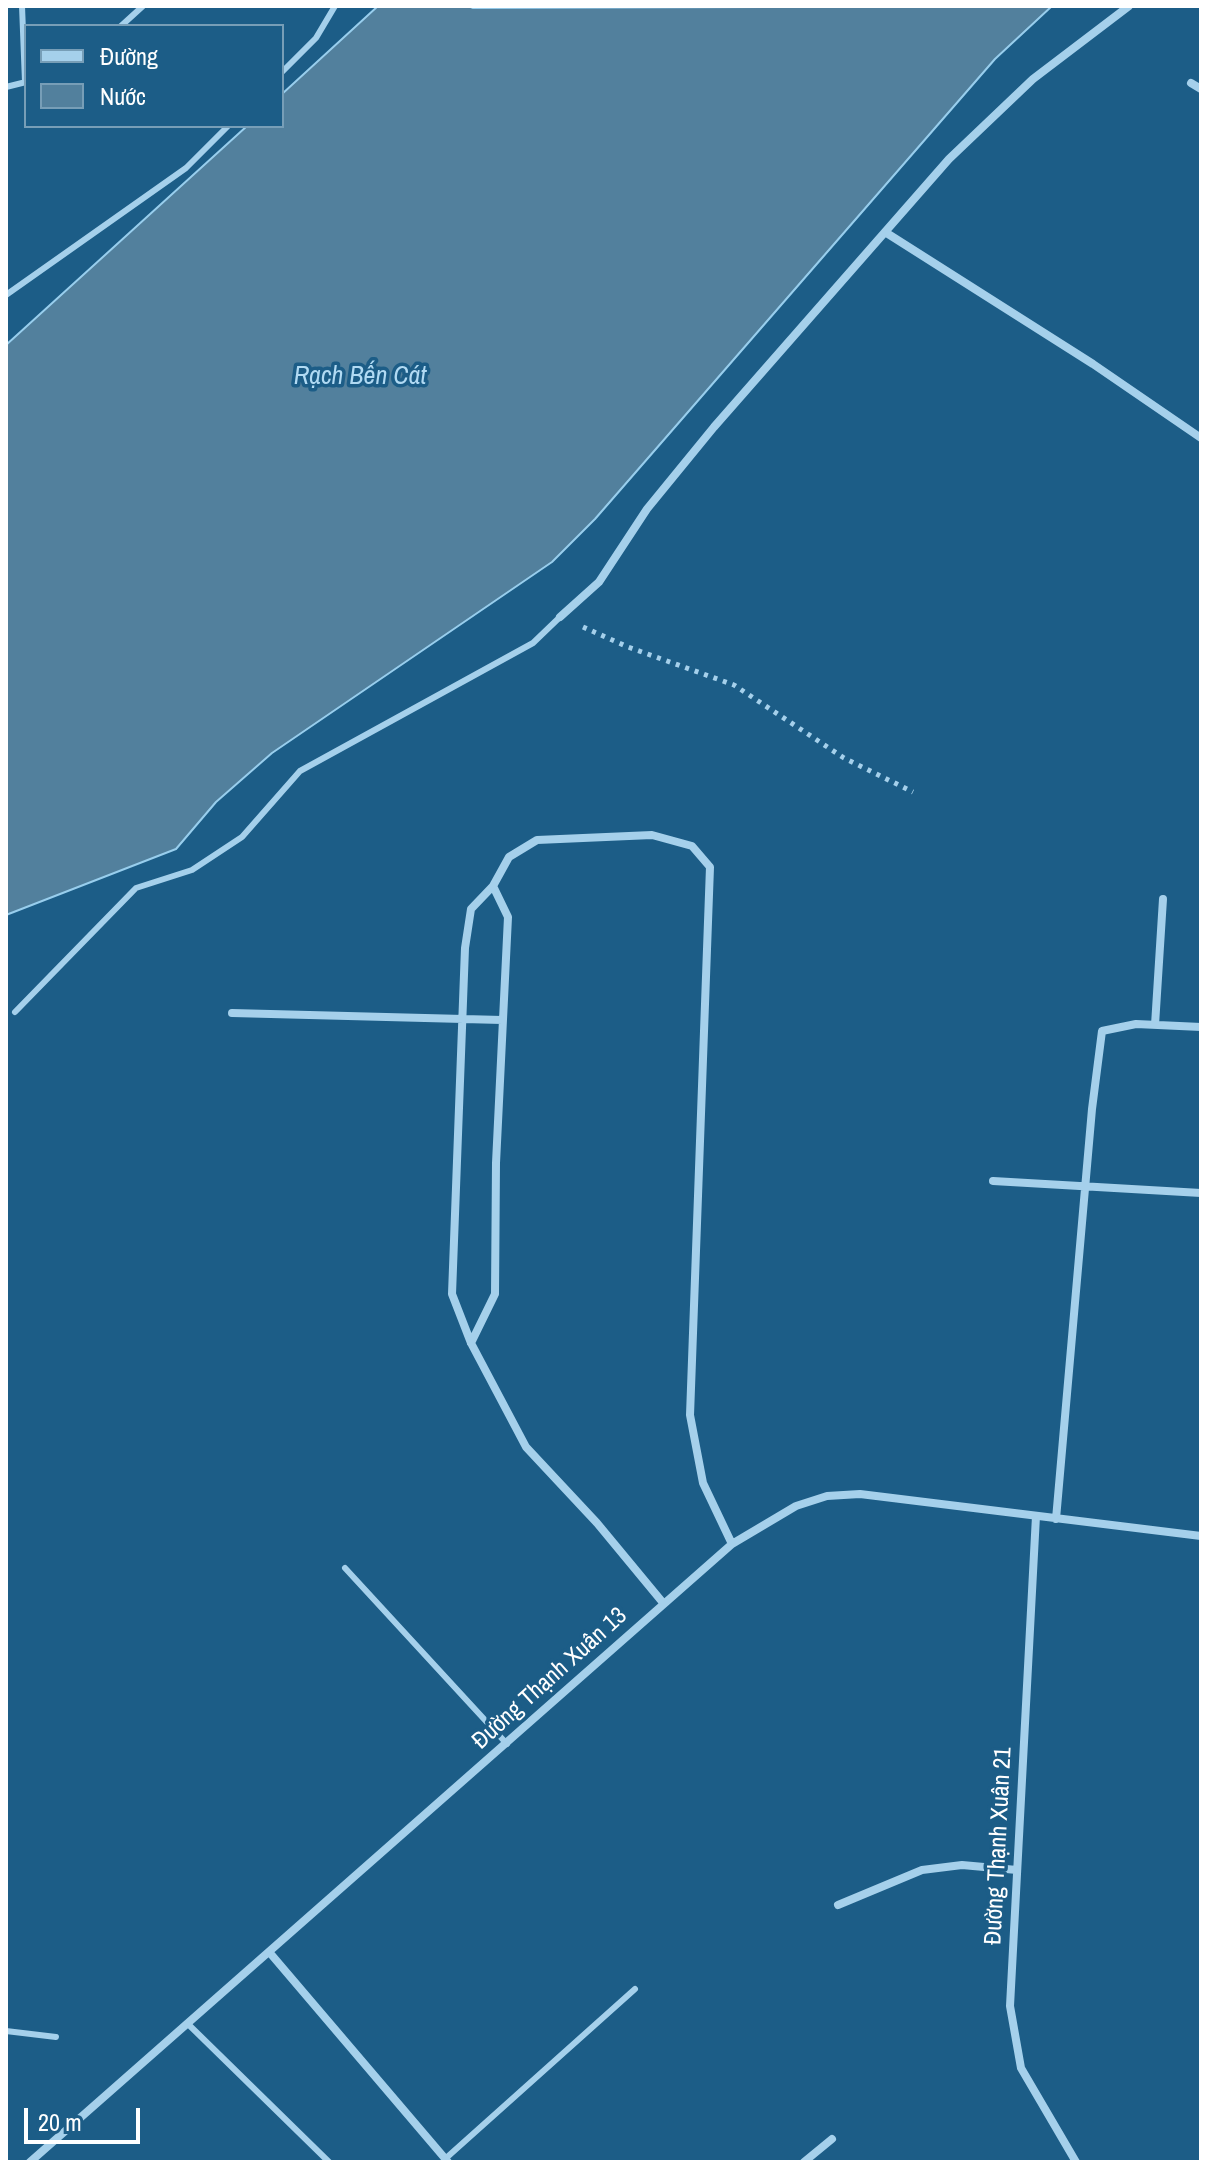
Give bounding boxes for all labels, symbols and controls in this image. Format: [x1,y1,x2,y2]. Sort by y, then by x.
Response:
legend [24,24,284,128]
text: Đường [100,40,158,72]
text: Nước [100,80,146,112]
water label: Rạch Bến Cát [294,361,426,393]
street label: Đường Thạnh Xuân 13 [467,1602,633,1756]
street label: Đường Thạnh Xuân 21 [979,1746,1019,1946]
scale bar [28,2092,144,2142]
text: 20 m [38,2106,82,2138]

